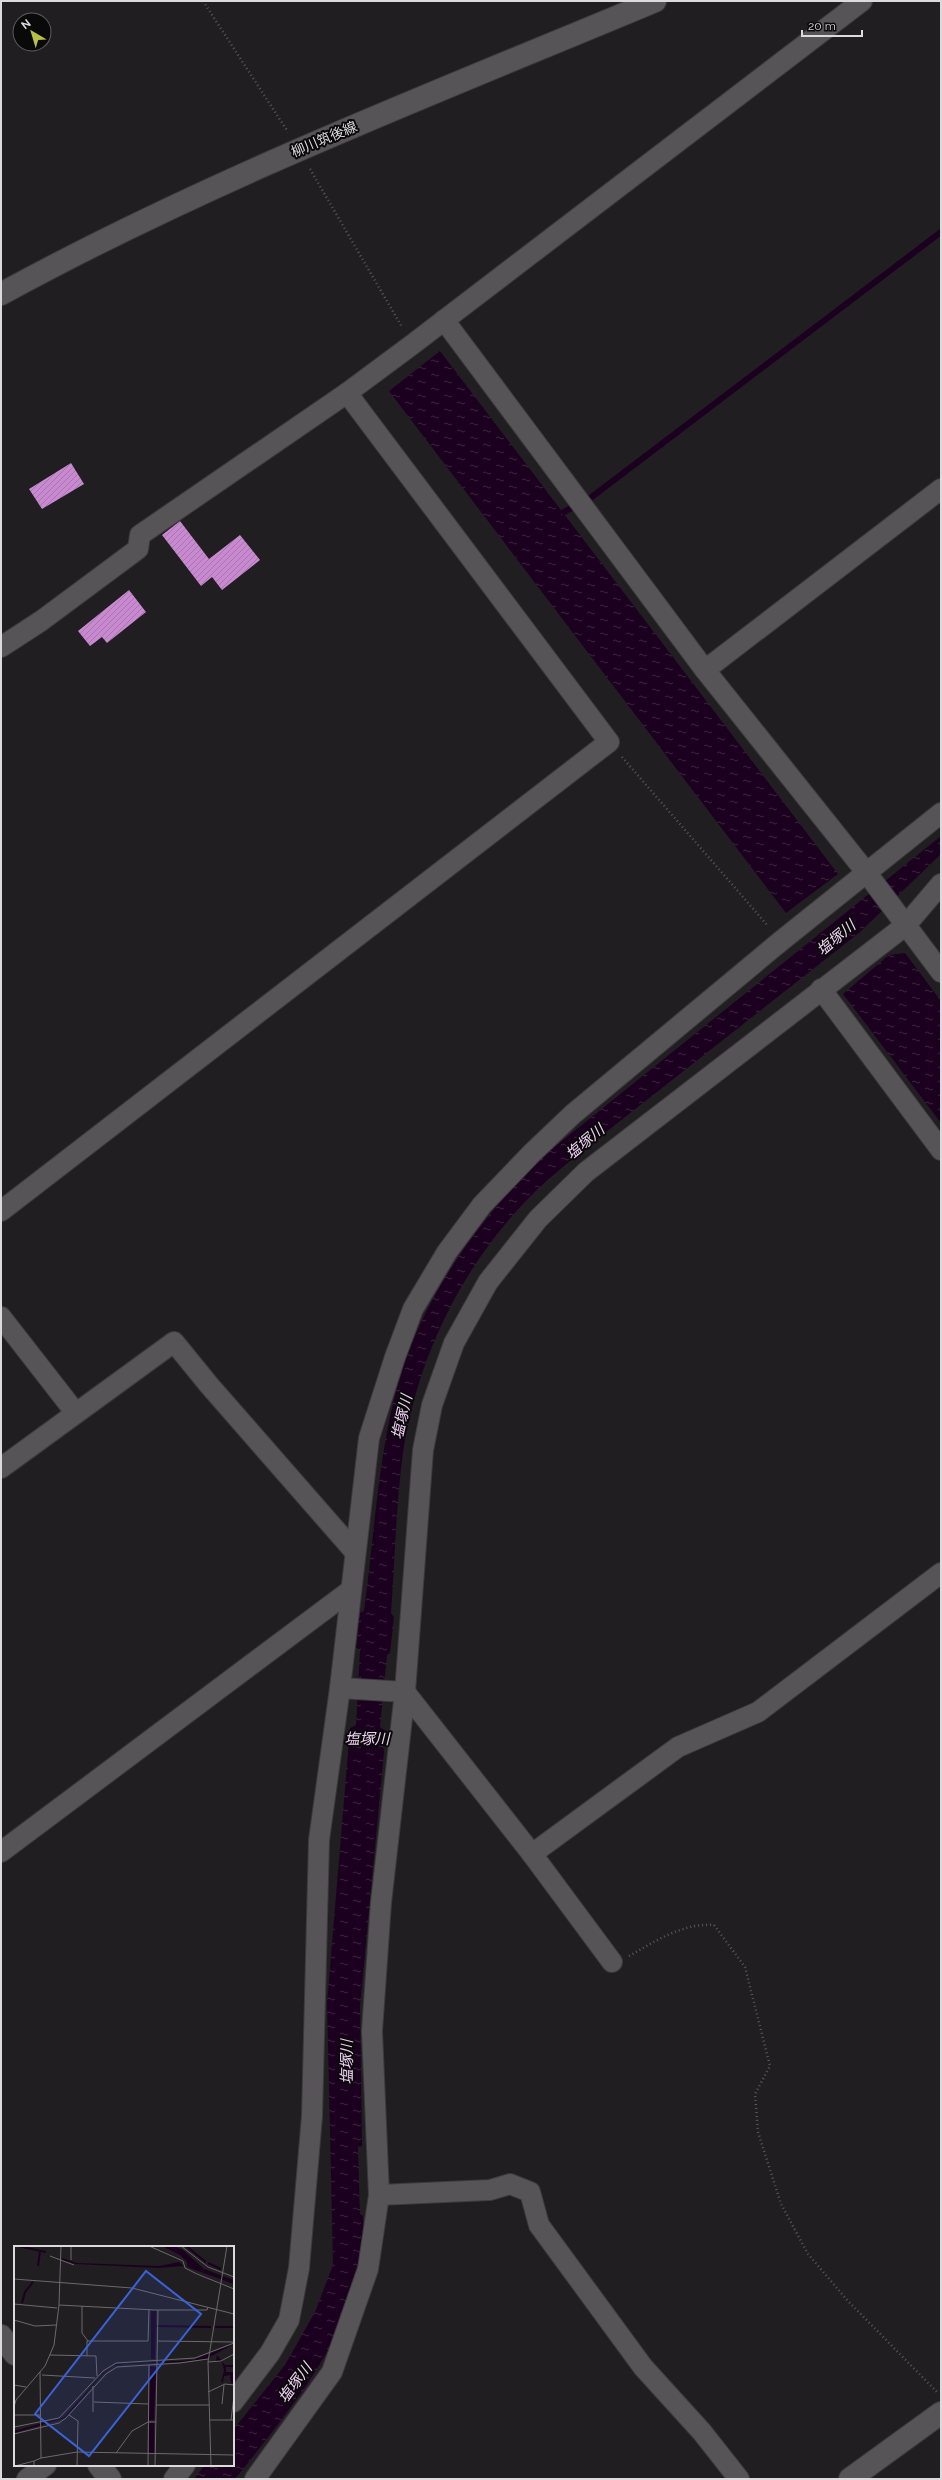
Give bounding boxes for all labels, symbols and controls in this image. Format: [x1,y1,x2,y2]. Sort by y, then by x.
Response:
north arrow [12,12,52,52]
scale bar [802,12,862,38]
text: N [19,17,33,32]
text: 20 m [808,19,836,33]
street label: 柳川筑後線 [289,118,359,160]
water label: 塩塚川 [813,915,861,959]
water label: 塩塚川 [562,1119,610,1163]
water label: 塩塚川 [388,1391,416,1441]
water label: 塩塚川 [344,1730,391,1748]
water label: 塩塚川 [338,2038,356,2085]
inset map [14,2246,234,2466]
water label: 塩塚川 [274,2358,317,2406]

